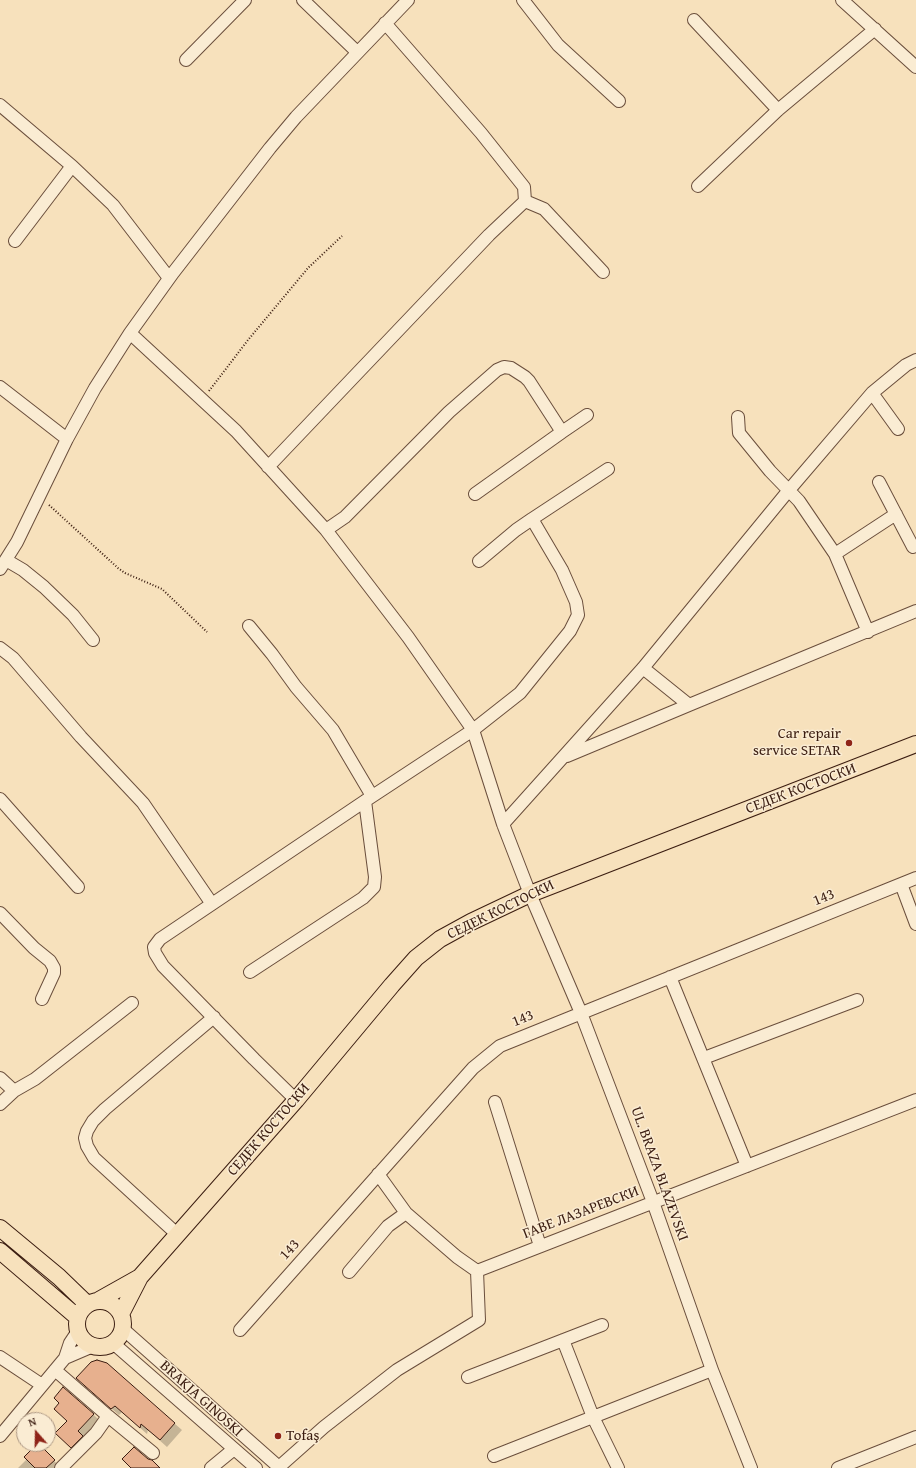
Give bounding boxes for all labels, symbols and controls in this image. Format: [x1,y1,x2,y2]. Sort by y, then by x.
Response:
place label: Car repair service SETAR [753,725,841,760]
marker: Car repair service SETAR [844,738,854,748]
street label: СЕДЕК КОСТОСКИ [743,760,859,818]
street label: СЕДЕК КОСТОСКИ [445,876,557,944]
street label: 143 [811,886,837,910]
street label: 143 [510,1007,536,1031]
street label: СЕДЕК КОСТОСКИ [224,1080,314,1180]
street label: UL. BRAZA BLAZEVSKI [626,1104,692,1244]
street label: ГАВЕ ЛАЗАРЕВСКИ [520,1183,642,1243]
street label: 143 [276,1236,304,1264]
street label: BRAKJA GINOSKI [156,1357,246,1441]
north arrow [16,1412,56,1452]
text: N [26,1413,38,1430]
place label: Tofaş [286,1427,319,1445]
marker: Tofaş [273,1431,283,1441]

